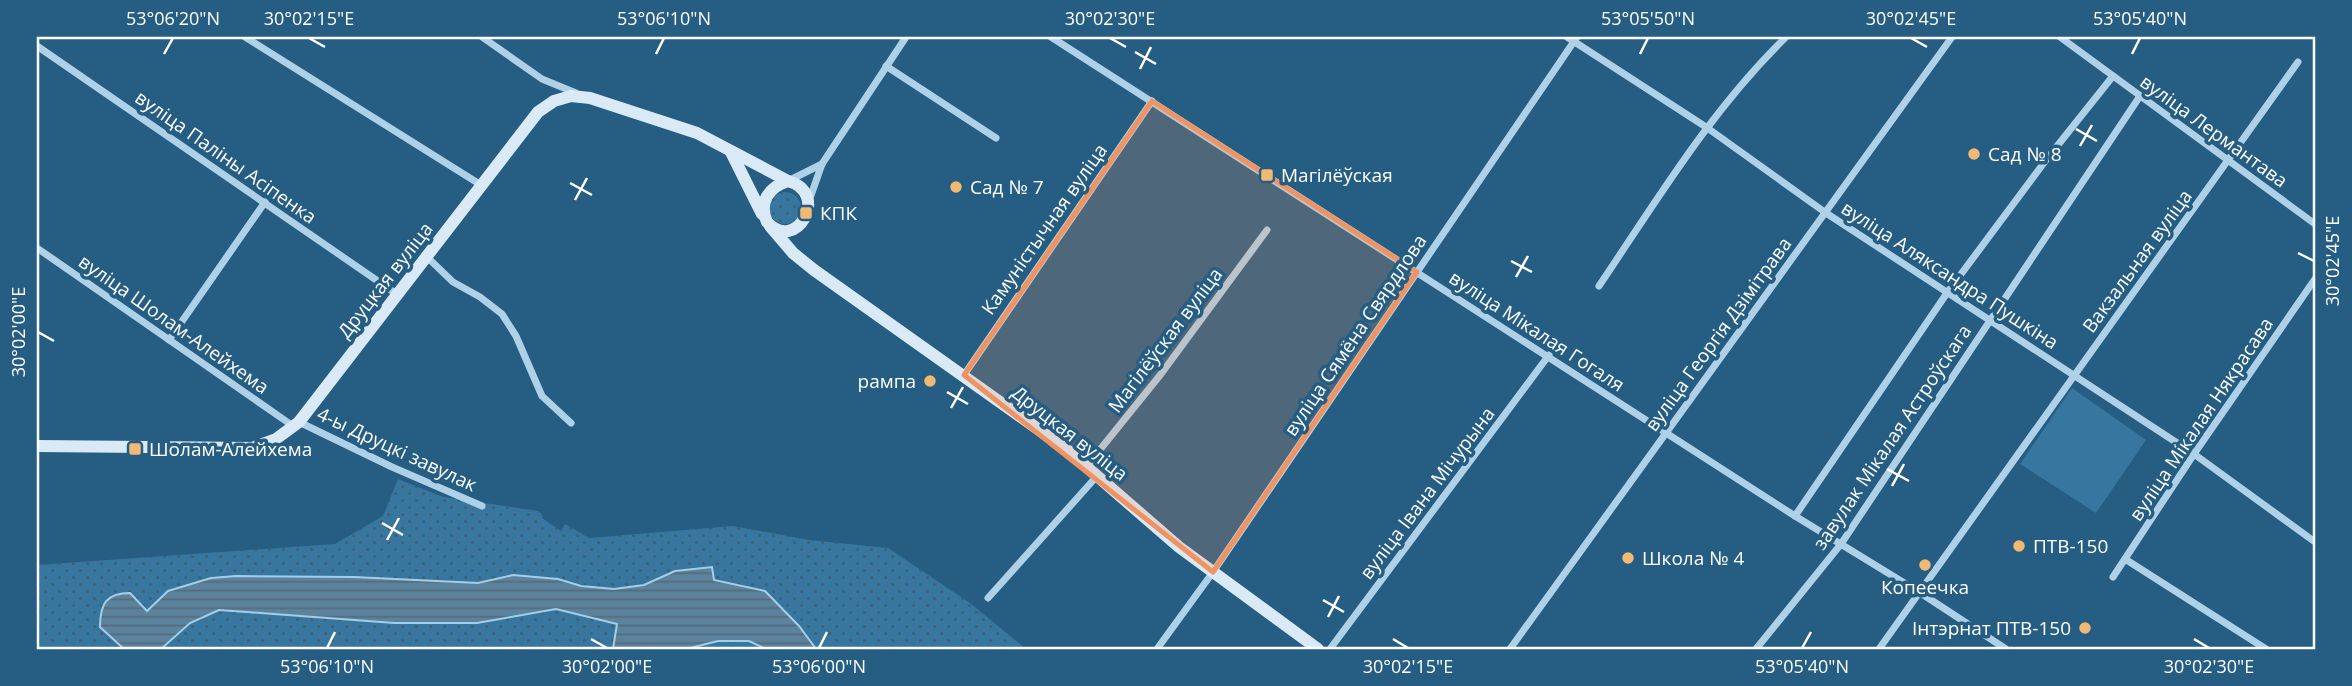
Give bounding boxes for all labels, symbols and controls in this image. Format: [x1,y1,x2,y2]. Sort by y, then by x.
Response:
text: 53°06'20"N [126,6,220,30]
text: 30°02'15"E [264,6,354,30]
text: 53°06'10"N [617,6,711,30]
text: 30°02'30"E [1065,6,1155,30]
text: 53°05'50"N [1601,6,1695,30]
text: 30°02'45"E [1866,6,1956,30]
text: 53°05'40"N [2093,6,2187,30]
street label: вуліца Лермантава [2135,69,2293,193]
street label: вуліца Паліны Асіпенка [130,84,322,230]
street label: Камуністычная вуліца [975,138,1113,320]
place label: Сад № 8 [1988,141,2062,167]
marker: Сад № 8 [1966,146,1982,162]
place label: Магілёўская [1281,162,1393,188]
marker: Магілёўская [1259,167,1275,183]
place label: Сад № 7 [970,174,1044,200]
marker: Сад № 7 [948,179,964,195]
street label: Вакзальная вуліца [2076,184,2198,338]
street label: вуліца Аляксандра Пушкіна [1836,195,2064,355]
place label: КПК [820,200,857,226]
marker: КПК [798,205,814,221]
text: 30°02'45"E [2320,216,2344,306]
street label: Друцкая вуліца [332,217,438,343]
street label: вуліца Сямёна Свярдлова [1278,229,1432,441]
street label: вуліца Георгія Дзімітрава [1639,232,1797,436]
street label: вуліца Шолам-Алейхема [74,248,274,400]
street label: Магілёўская вуліца [1102,262,1228,418]
street label: вуліца Мікалая Гогаля [1444,265,1630,397]
text: 30°02'00"E [6,287,30,377]
street label: вуліца Мікалая Някрасава [2123,312,2279,526]
street label: завулак Мікалая Астроўскага [1807,319,1977,555]
place label: рампа [858,368,916,394]
marker: рампа [922,373,938,389]
street label: Друцкая вуліца [1007,380,1133,486]
street label: 4-ы Друцкі завулак [313,401,481,498]
street label: вуліца Івана Мічурына [1354,402,1500,584]
place label: Шолам-Алейхема [149,436,312,462]
marker: Шолам-Алейхема [127,441,143,457]
place label: ПТВ-150 [2033,533,2108,559]
marker: ПТВ-150 [2011,538,2027,554]
place label: Школа № 4 [1642,545,1745,571]
marker: Школа № 4 [1620,550,1636,566]
marker: Копеечка [1917,557,1933,573]
place label: Копеечка [1881,574,1969,600]
place label: Інтэрнат ПТВ-150 [1912,615,2071,641]
marker: Інтэрнат ПТВ-150 [2077,620,2093,636]
text: 53°06'10"N [280,654,374,678]
text: 30°02'00"E [562,654,652,678]
text: 53°06'00"N [772,654,866,678]
text: 30°02'15"E [1363,654,1453,678]
text: 53°05'40"N [1755,654,1849,678]
text: 30°02'30"E [2164,654,2254,678]

